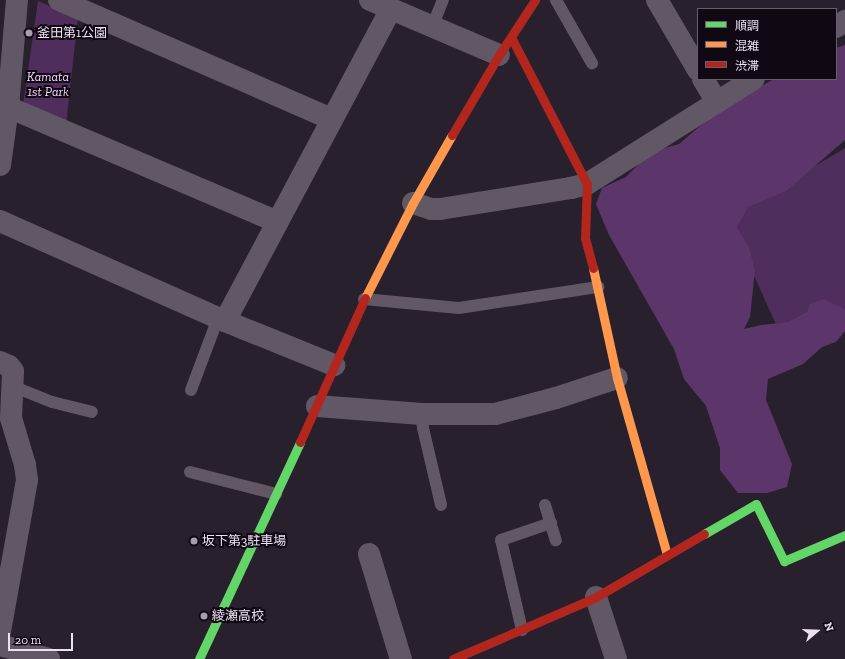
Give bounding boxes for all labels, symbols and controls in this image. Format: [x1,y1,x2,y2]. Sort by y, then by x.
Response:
legend [697,8,837,80]
text: 順調 [735,19,759,33]
place label: 釜田第1公園 [37,25,107,41]
marker: 釜田第1公園 [24,28,34,38]
text: 混雑 [735,39,759,53]
text: 渋滞 [735,59,759,73]
park label: Kamata 1st Park [27,70,69,101]
place label: 坂下第3駐車場 [202,533,286,549]
marker: 坂下第3駐車場 [189,536,199,546]
place label: 綾瀬高校 [212,608,264,624]
marker: 綾瀬高校 [199,611,209,621]
north arrow [797,611,837,651]
text: N [821,621,836,633]
scale bar [10,625,75,651]
text: 20 m [15,633,41,647]

